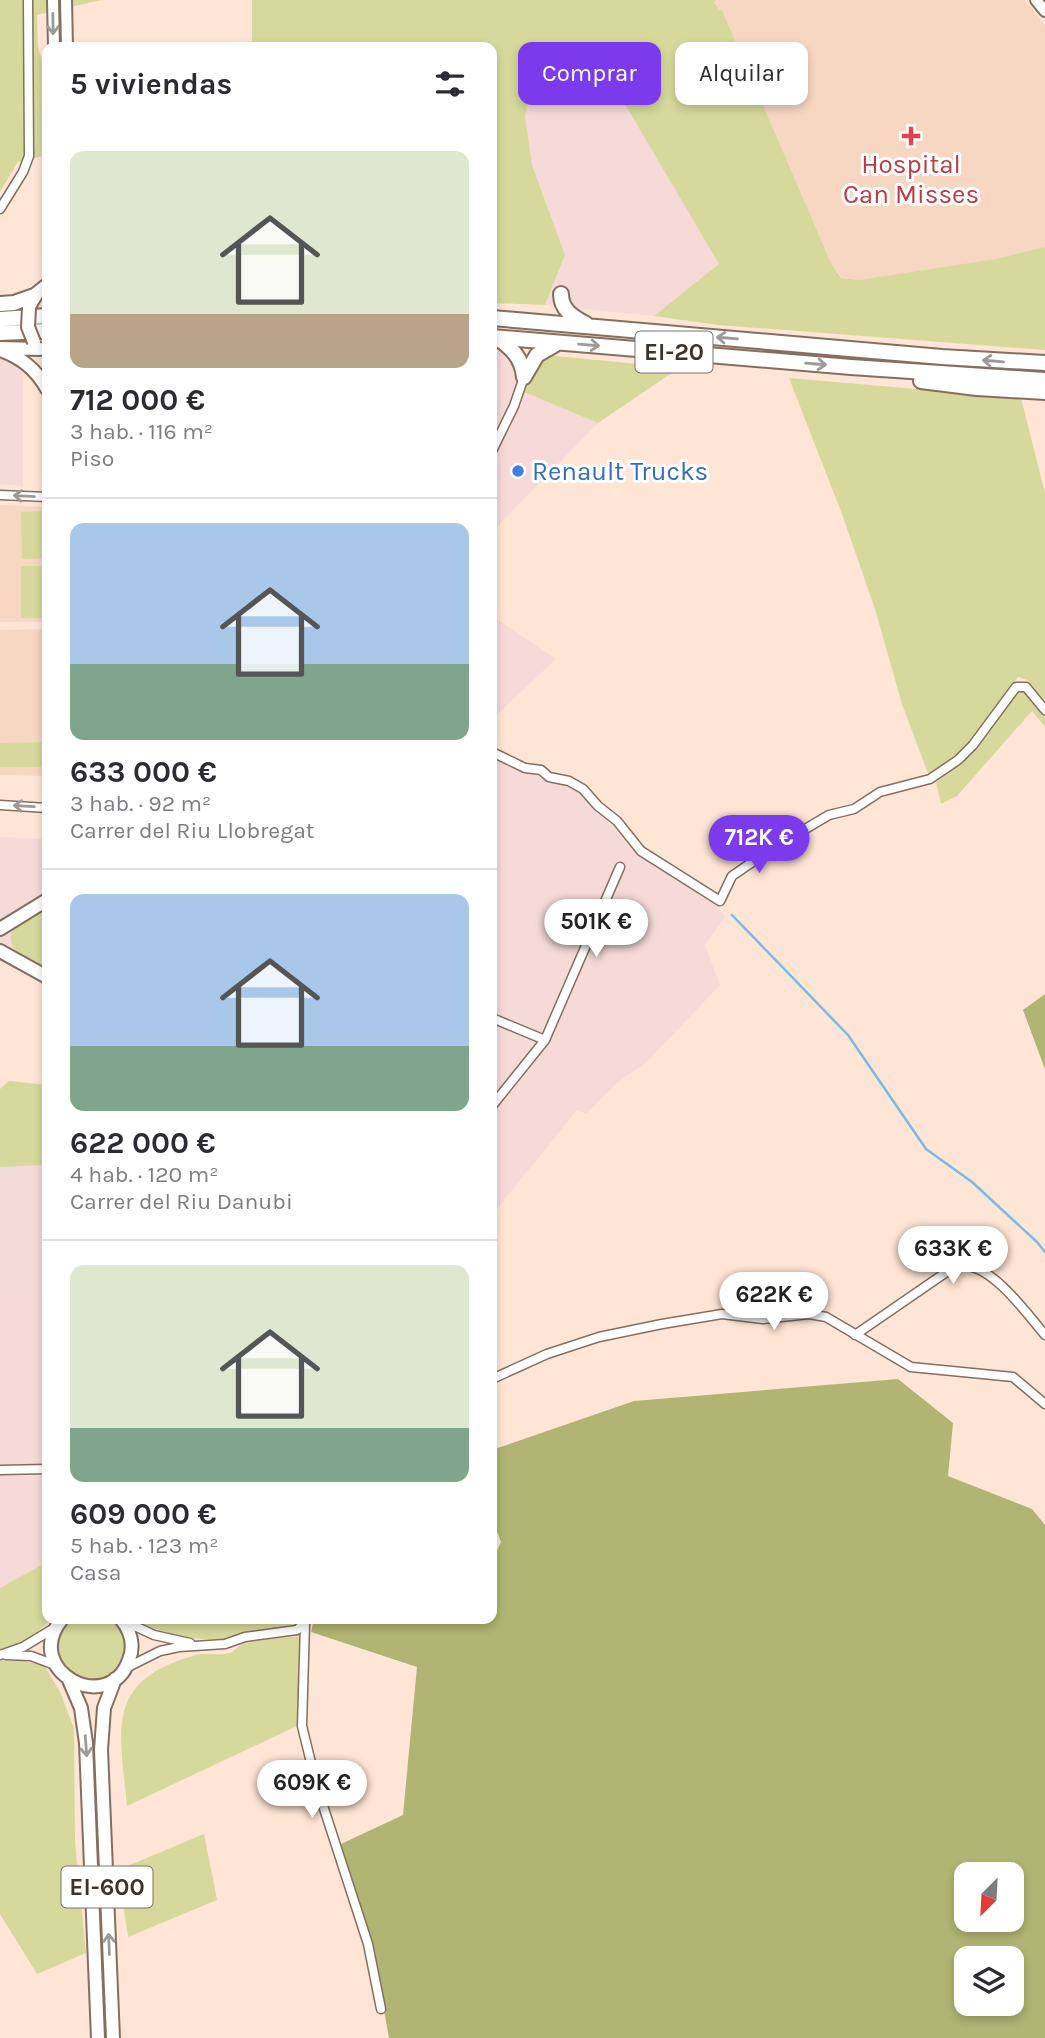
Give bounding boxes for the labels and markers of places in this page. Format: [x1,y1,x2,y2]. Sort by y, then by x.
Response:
marker: Hospital Can Misses [901,126,921,146]
place label: Hospital Can Misses [843,149,979,210]
place label: Renault Trucks [532,456,708,487]
marker: Renault Trucks [510,463,526,479]
pin: 712K € [702,816,816,875]
pin: 501K € [539,900,653,959]
pin: 633K € [896,1226,1010,1286]
pin: 622K € [717,1272,831,1332]
pin: 609K € [255,1760,369,1820]

